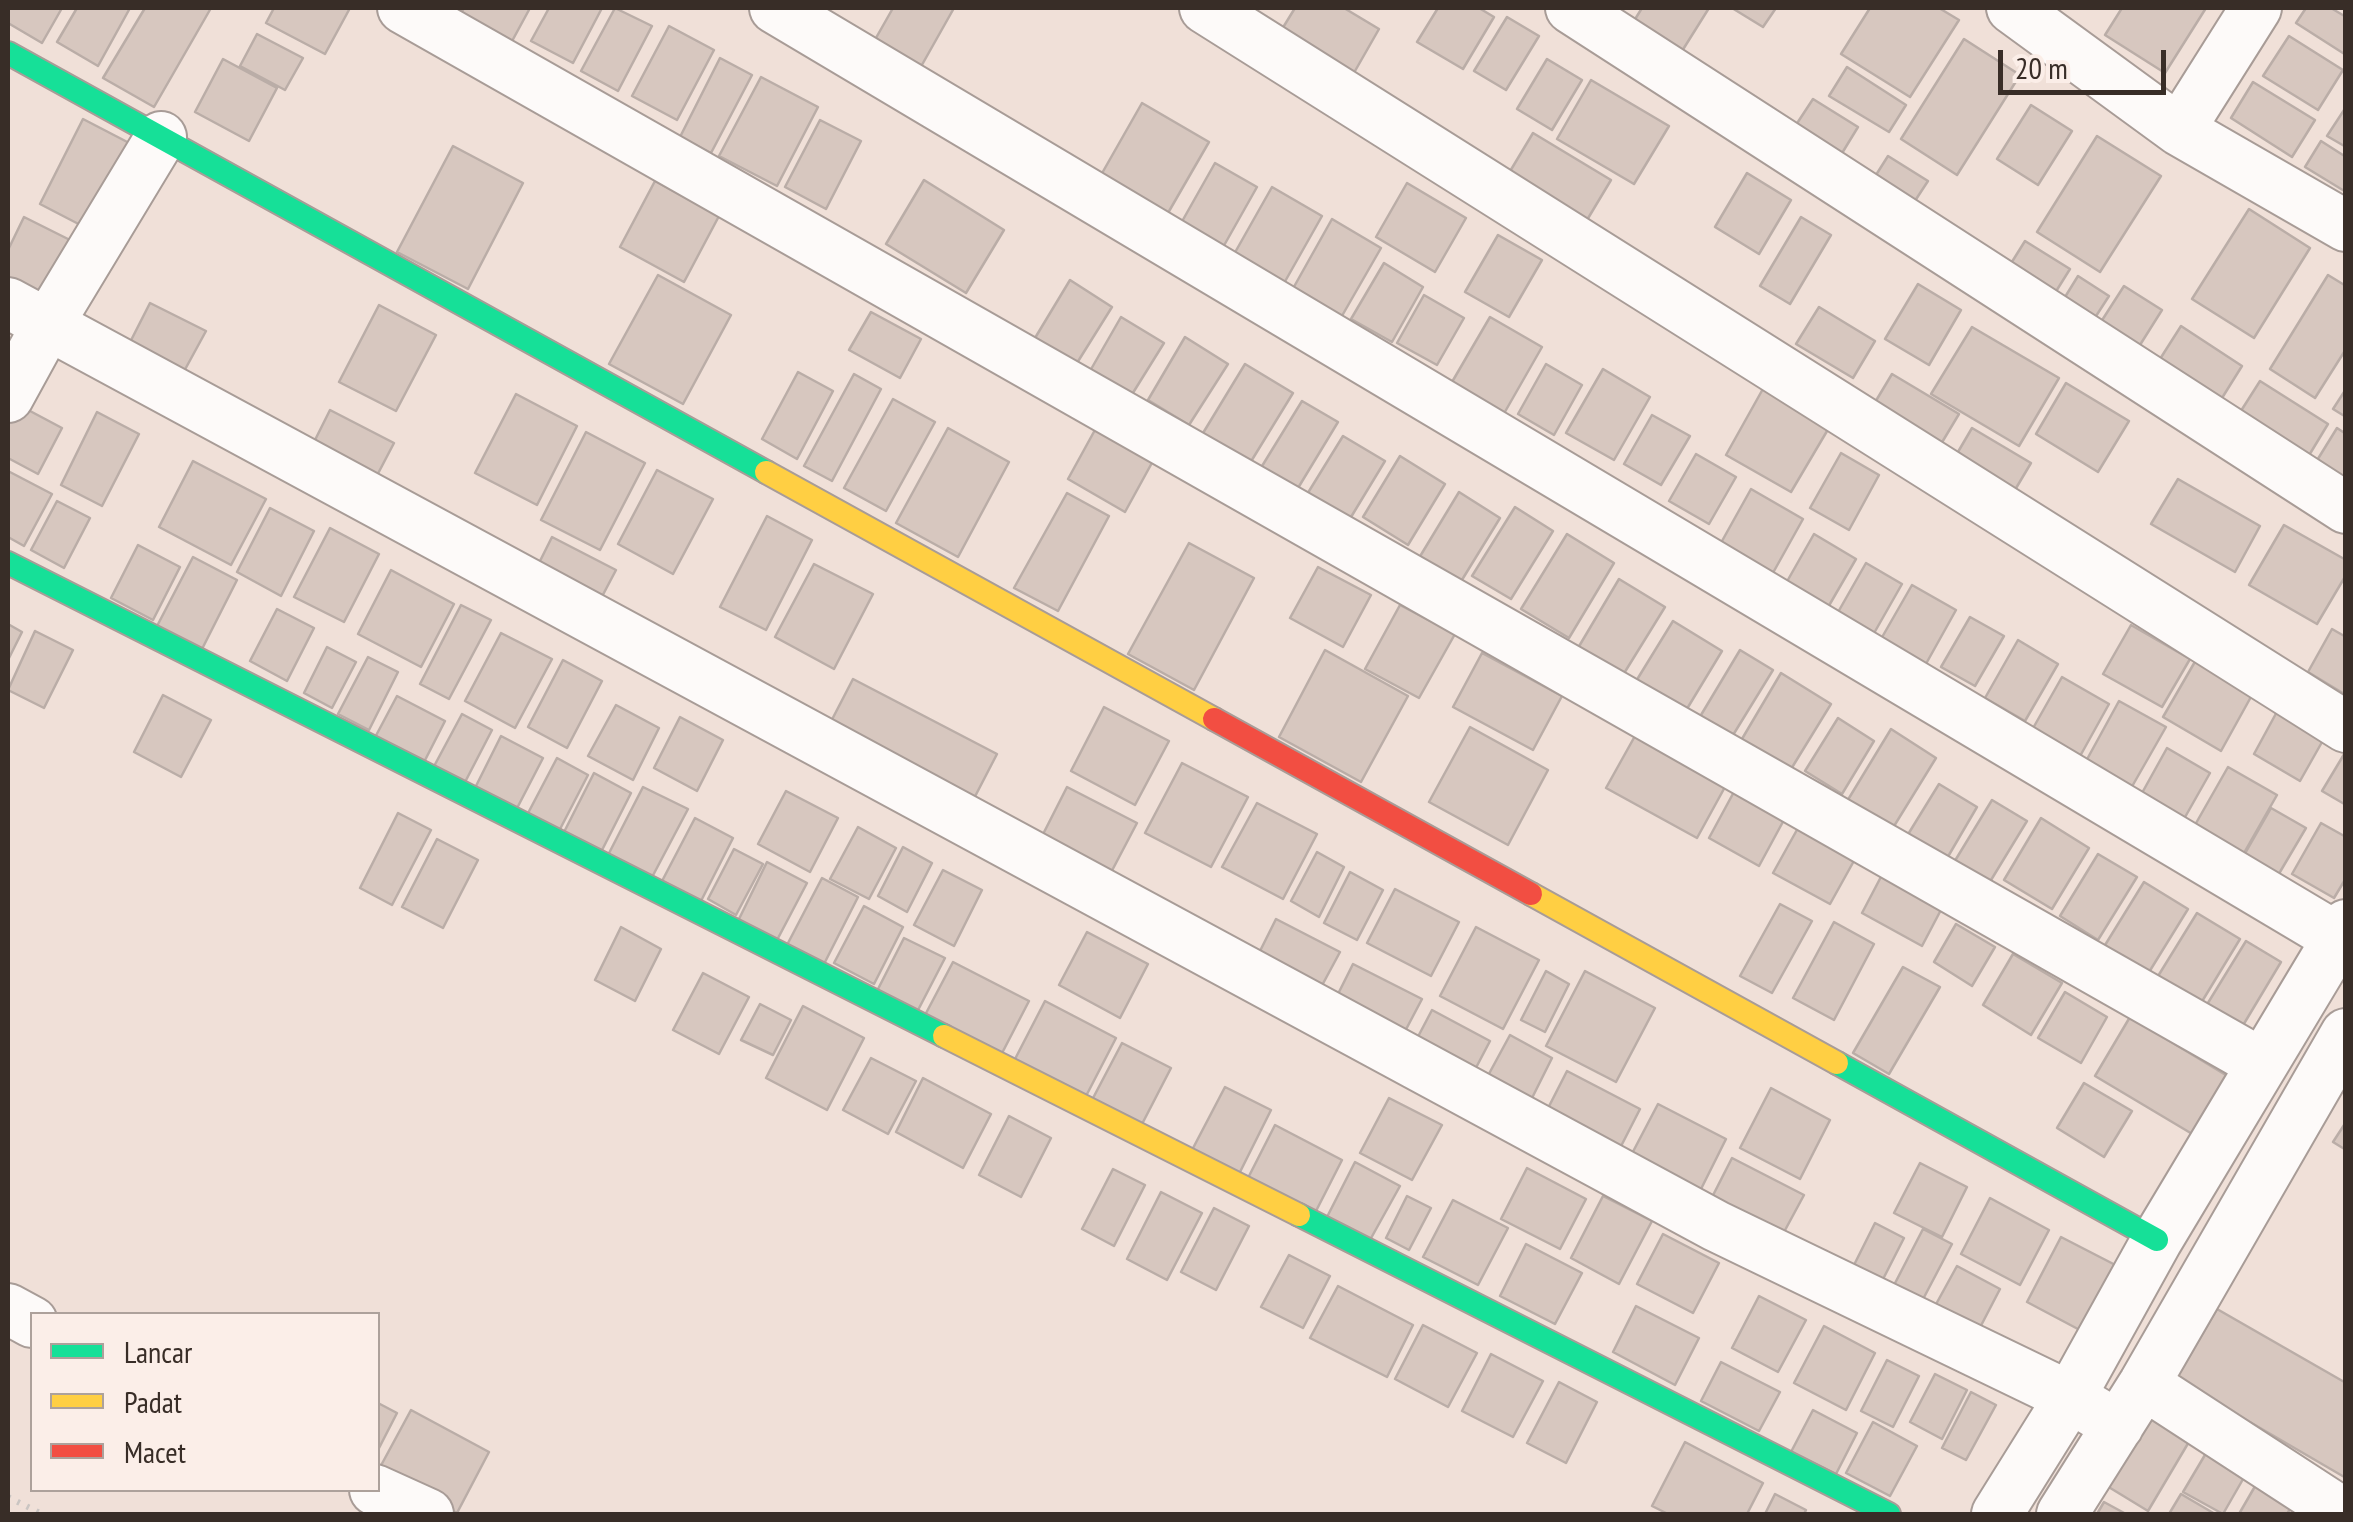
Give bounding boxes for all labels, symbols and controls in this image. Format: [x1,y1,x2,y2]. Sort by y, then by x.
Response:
scale bar [2003,30,2170,92]
text: 20 m [2015,48,2068,87]
legend [30,1312,380,1492]
text: Lancar [124,1332,192,1371]
text: Padat [124,1382,182,1421]
text: Macet [124,1432,186,1471]

